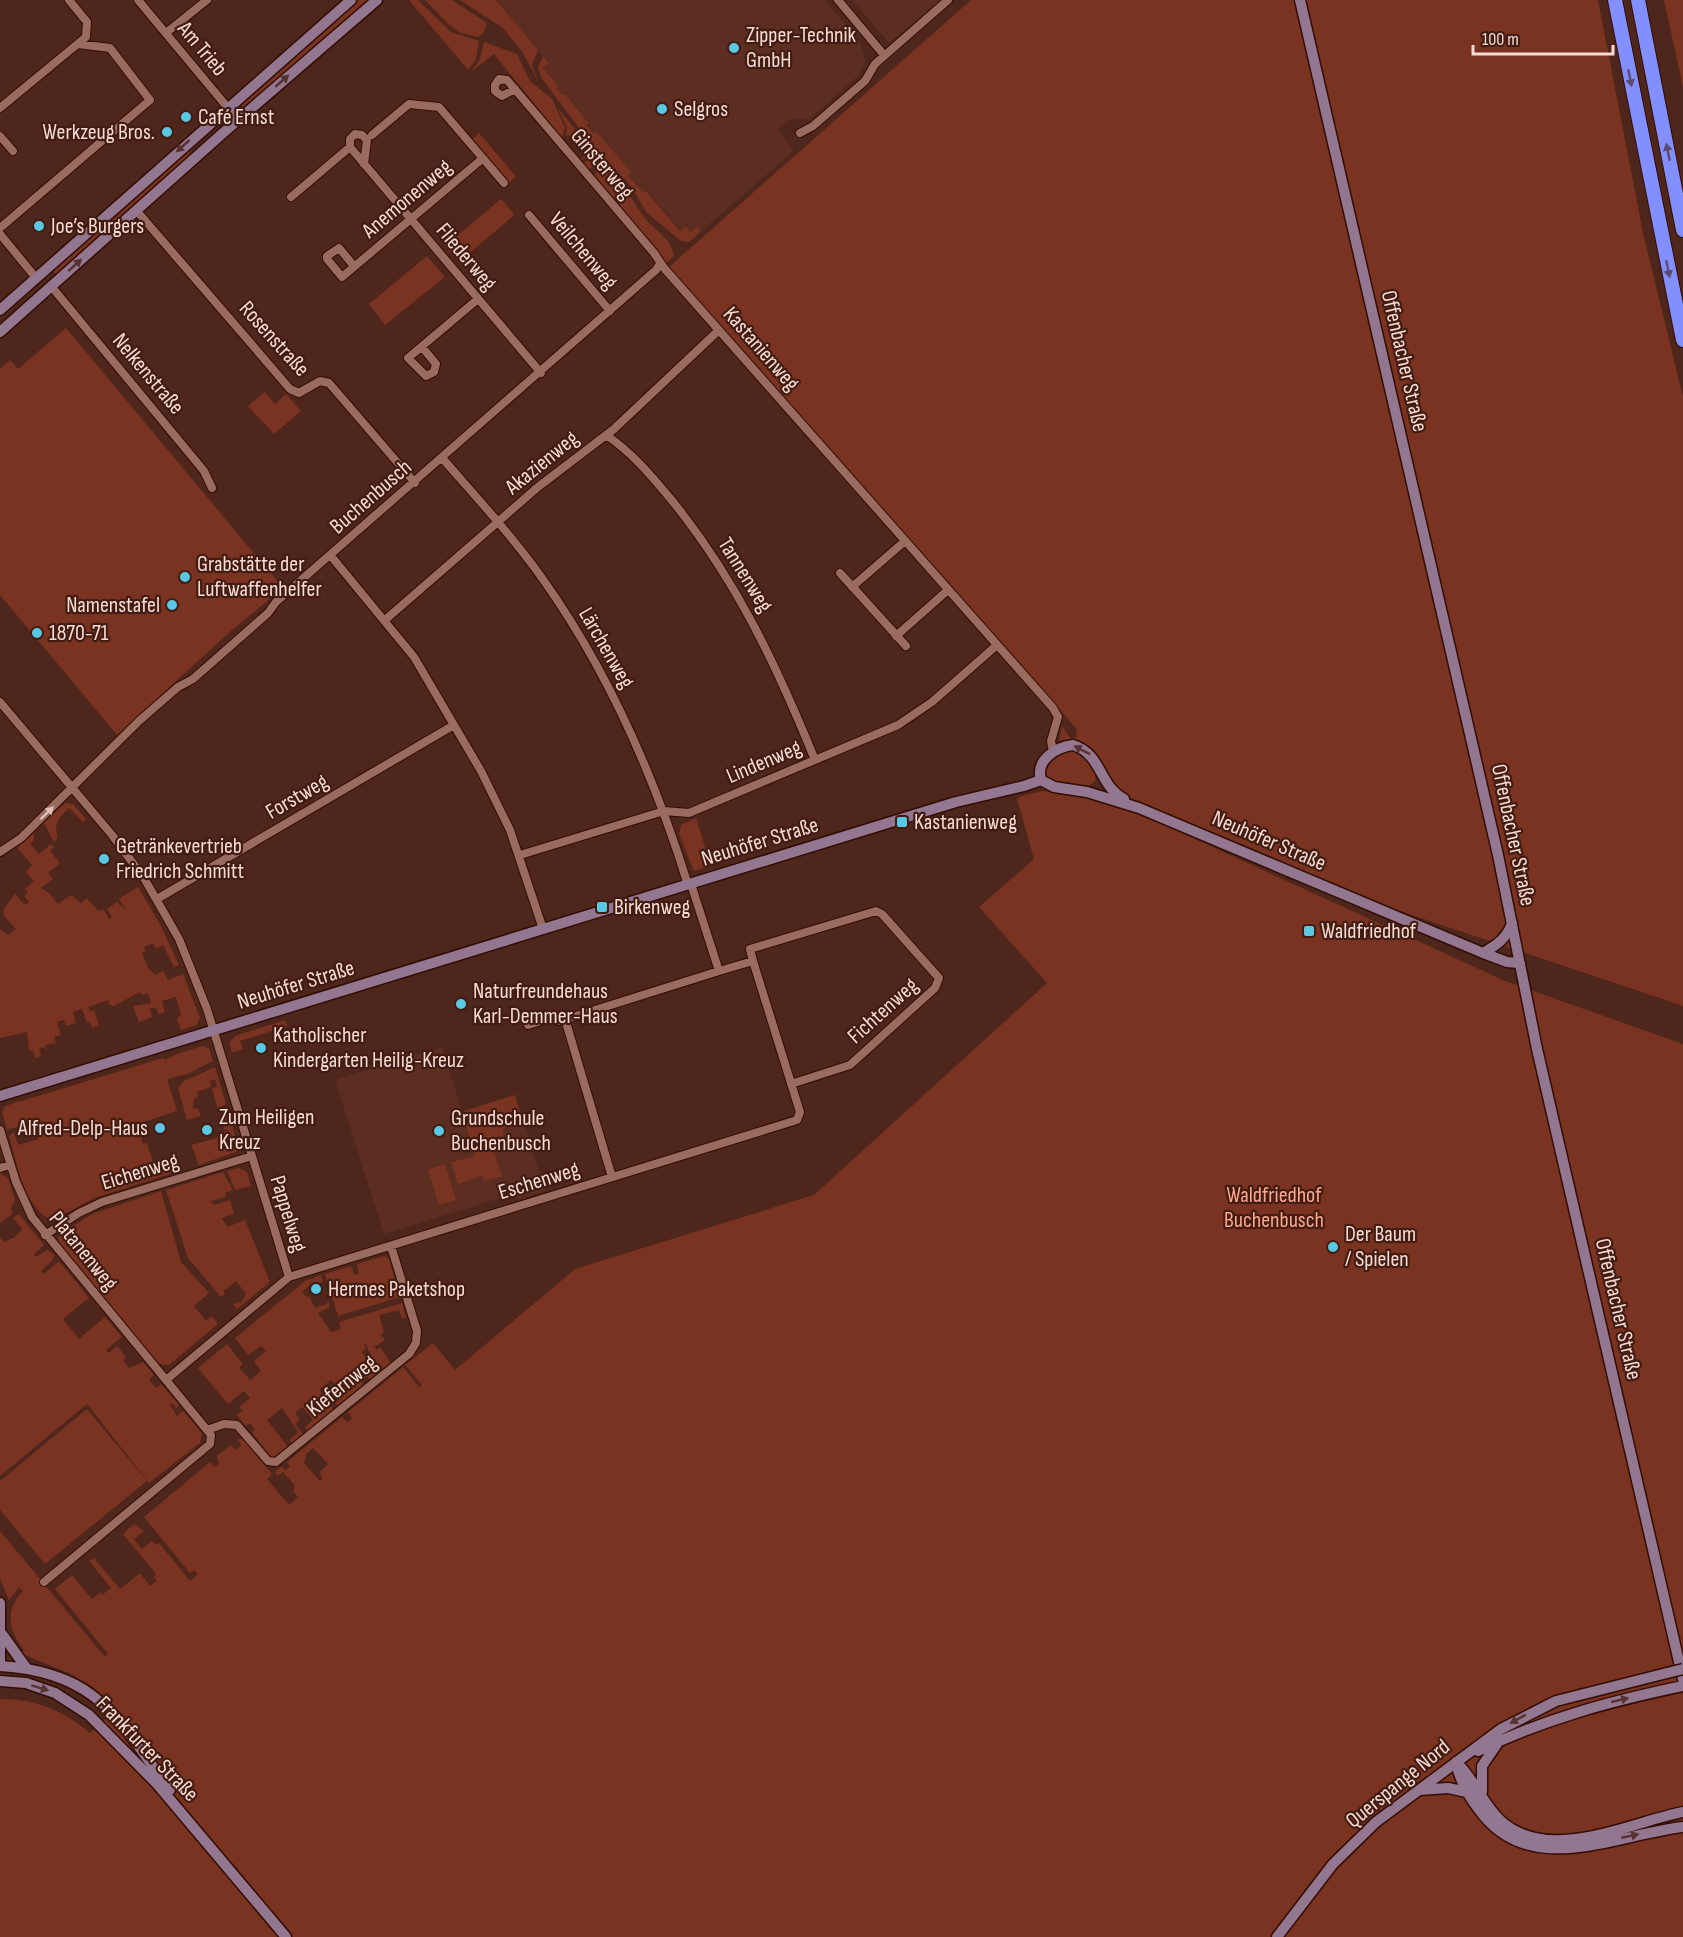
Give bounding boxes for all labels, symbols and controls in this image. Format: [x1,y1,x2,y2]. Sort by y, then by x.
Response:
street label: Am Trieb [171,15,233,82]
scale bar [1473,18,1612,56]
place label: Zipper-Technik GmbH [746,22,857,74]
text: 100 m [1482,29,1519,50]
marker: Zipper-Technik GmbH [727,41,741,55]
one-way arrow [1626,69,1635,88]
one-way arrow [274,75,289,88]
place label: Selgros [674,96,728,123]
marker: Selgros [655,102,669,116]
place label: Café Ernst [198,104,275,131]
marker: Café Ernst [179,110,193,124]
place label: Werkzeug Bros. [43,119,155,146]
street label: Ginsterweg [565,123,640,205]
marker: Werkzeug Bros. [160,125,174,139]
one-way arrow [176,139,191,153]
one-way arrow [1663,143,1672,162]
street label: Anemonenweg [356,154,458,245]
street label: Veilchenweg [543,207,623,295]
place label: Joe’s Burgers [50,213,144,240]
street label: Fliederweg [430,218,502,297]
marker: Joe’s Burgers [32,219,46,233]
one-way arrow [67,259,82,272]
one-way arrow [1664,260,1673,279]
street label: Offenbacher Straße [1375,288,1433,434]
street label: Rosenstraße [233,296,315,382]
street label: Kastanienweg [717,301,805,397]
street label: Nelkenstraße [106,328,190,420]
street label: Akazienweg [499,425,584,501]
street label: Buchenbusch [324,454,418,540]
street label: Tannenweg [712,533,779,617]
place label: Grabstätte der Luftwaffenhelfer [197,551,322,603]
marker: Grabstätte der Luftwaffenhelfer [178,570,192,584]
place label: Namenstafel [66,592,160,619]
marker: Namenstafel [165,598,179,612]
street label: Lärchenweg [572,603,640,693]
place label: 1870-71 [49,620,109,647]
marker: 1870-71 [30,626,44,640]
street label: Lindenweg [722,734,806,790]
one-way arrow [1073,746,1091,756]
street label: Offenbacher Straße [1485,762,1541,908]
street label: Forstweg [261,768,333,826]
street label: Neuhöfer Straße [1208,805,1330,877]
one-way arrow [39,807,53,821]
place label: Kastanienweg [914,809,1017,836]
street label: Neuhöfer Straße [698,811,822,873]
marker: Kastanienweg [895,815,909,829]
place label: Getränkevertrieb Friedrich Schmitt [116,833,244,885]
marker: Getränkevertrieb Friedrich Schmitt [97,852,111,866]
place label: Birkenweg [614,894,691,921]
marker: Birkenweg [595,900,609,914]
place label: Waldfriedhof [1321,918,1417,945]
marker: Waldfriedhof [1302,924,1316,938]
street label: Neuhöfer Straße [234,954,358,1016]
street label: Fichtenweg [842,972,924,1050]
place label: Naturfreundehaus Karl-Demmer-Haus [473,978,618,1030]
marker: Naturfreundehaus Karl-Demmer-Haus [454,997,468,1011]
place label: Katholischer Kindergarten Heilig-Kreuz [273,1022,464,1074]
marker: Katholischer Kindergarten Heilig-Kreuz [254,1041,268,1055]
place label: Zum Heiligen Kreuz [219,1104,314,1156]
place label: Grundschule Buchenbusch [451,1105,551,1157]
place label: Alfred-Delp-Haus [17,1115,148,1142]
marker: Alfred-Delp-Haus [153,1121,167,1135]
marker: Zum Heiligen Kreuz [200,1123,214,1137]
marker: Grundschule Buchenbusch [432,1124,446,1138]
street label: Eichenweg [98,1147,182,1197]
street label: Eschenweg [495,1156,583,1206]
street label: Pappelweg [264,1173,312,1256]
park label: Waldfriedhof Buchenbusch [1224,1182,1324,1234]
street label: Platanenweg [43,1206,123,1296]
place label: Der Baum / Spielen [1345,1221,1416,1273]
street label: Offenbacher Straße [1589,1236,1647,1382]
marker: Der Baum / Spielen [1326,1240,1340,1254]
place label: Hermes Paketshop [328,1276,465,1303]
marker: Hermes Paketshop [309,1282,323,1296]
street label: Kiefernweg [301,1349,383,1423]
one-way arrow [31,1683,49,1693]
street label: Frankfurter Straße [90,1691,204,1807]
one-way arrow [1611,1694,1630,1704]
one-way arrow [1510,1714,1527,1724]
street label: Querspange Nord [1340,1734,1456,1834]
one-way arrow [1621,1831,1640,1840]

